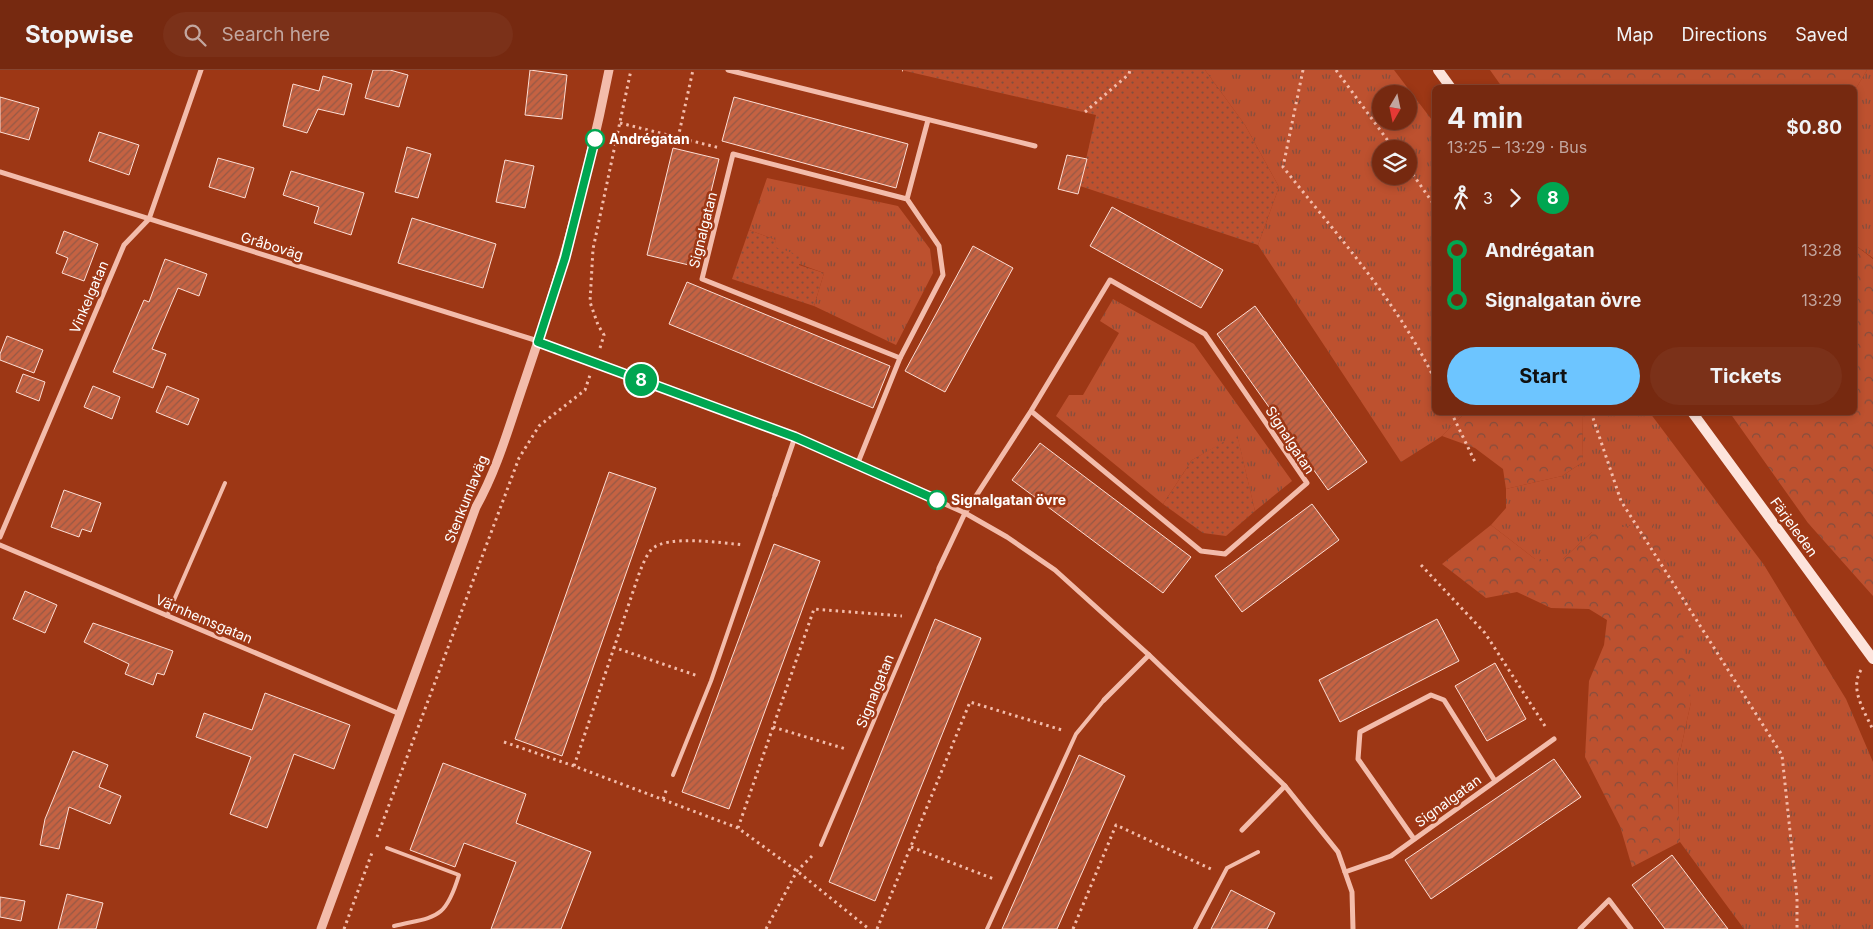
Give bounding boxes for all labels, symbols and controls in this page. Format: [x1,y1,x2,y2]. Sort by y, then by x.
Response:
search box [163,12,513,57]
text: Stopwise [25,20,133,49]
icon: search [181,21,209,49]
text: Search here [221,23,330,46]
text: Map [1616,24,1654,45]
text: Directions [1682,24,1767,45]
text: Saved [1795,24,1848,45]
north arrow [1372,85,1418,130]
map controls [1372,85,1417,185]
text: 4 min [1447,101,1523,135]
text: $0.80 [1786,116,1842,139]
marker: Andrégatan [585,129,605,149]
place label: Andrégatan [609,130,690,147]
text: 13:25 – 13:29 · Bus [1447,137,1587,157]
button: layers [1372,140,1417,185]
icon: walk [1447,184,1475,212]
icon: forward [1501,184,1529,212]
text: 8 [1547,187,1559,208]
text: 3 [1483,188,1493,208]
street label: Signalgatan [685,190,720,270]
street label: Gråboväg [239,228,305,263]
text: Andrégatan [1485,239,1595,262]
text: 13:28 [1801,240,1842,260]
street label: Vinkelgatan [66,258,112,336]
text: Signalgatan övre [1485,289,1641,312]
text: 13:29 [1801,290,1842,310]
button: Start [1447,347,1640,405]
button: Tickets [1650,347,1842,405]
line badge: 8 [625,364,657,396]
text: 8 [635,369,647,390]
street label: Signalgatan [1262,403,1319,477]
street label: Stenkumlaväg [440,452,491,545]
marker: Signalgatan övre [927,490,947,510]
place label: Signalgatan övre [951,491,1066,508]
street label: Färjeleden [1767,494,1822,560]
street label: Värnhemsgatan [153,590,255,647]
street label: Signalgatan [852,652,897,730]
street label: Signalgatan [1411,771,1484,830]

